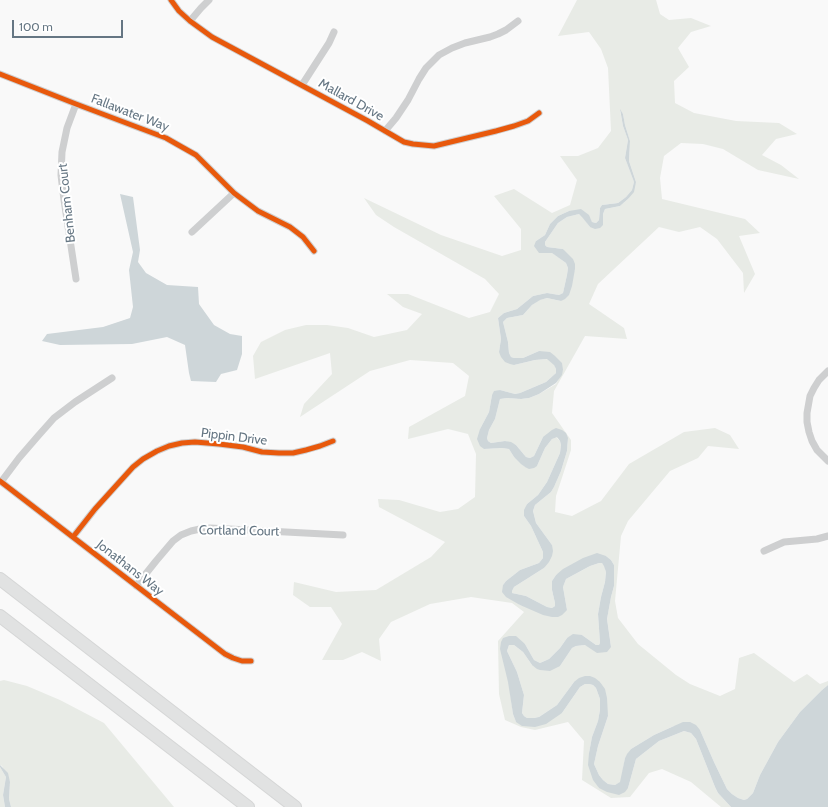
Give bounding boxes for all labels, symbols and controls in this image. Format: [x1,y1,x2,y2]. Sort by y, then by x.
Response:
scale bar [14,12,125,38]
text: 100 m [19,19,53,34]
street label: Mallard Drive [316,76,386,124]
street label: Fallawater Way [89,91,171,135]
street label: Benham Court [55,163,79,243]
street label: Pippin Drive [200,425,268,449]
street label: Cortland Court [199,522,279,540]
street label: Jonathans Way [93,537,167,599]

